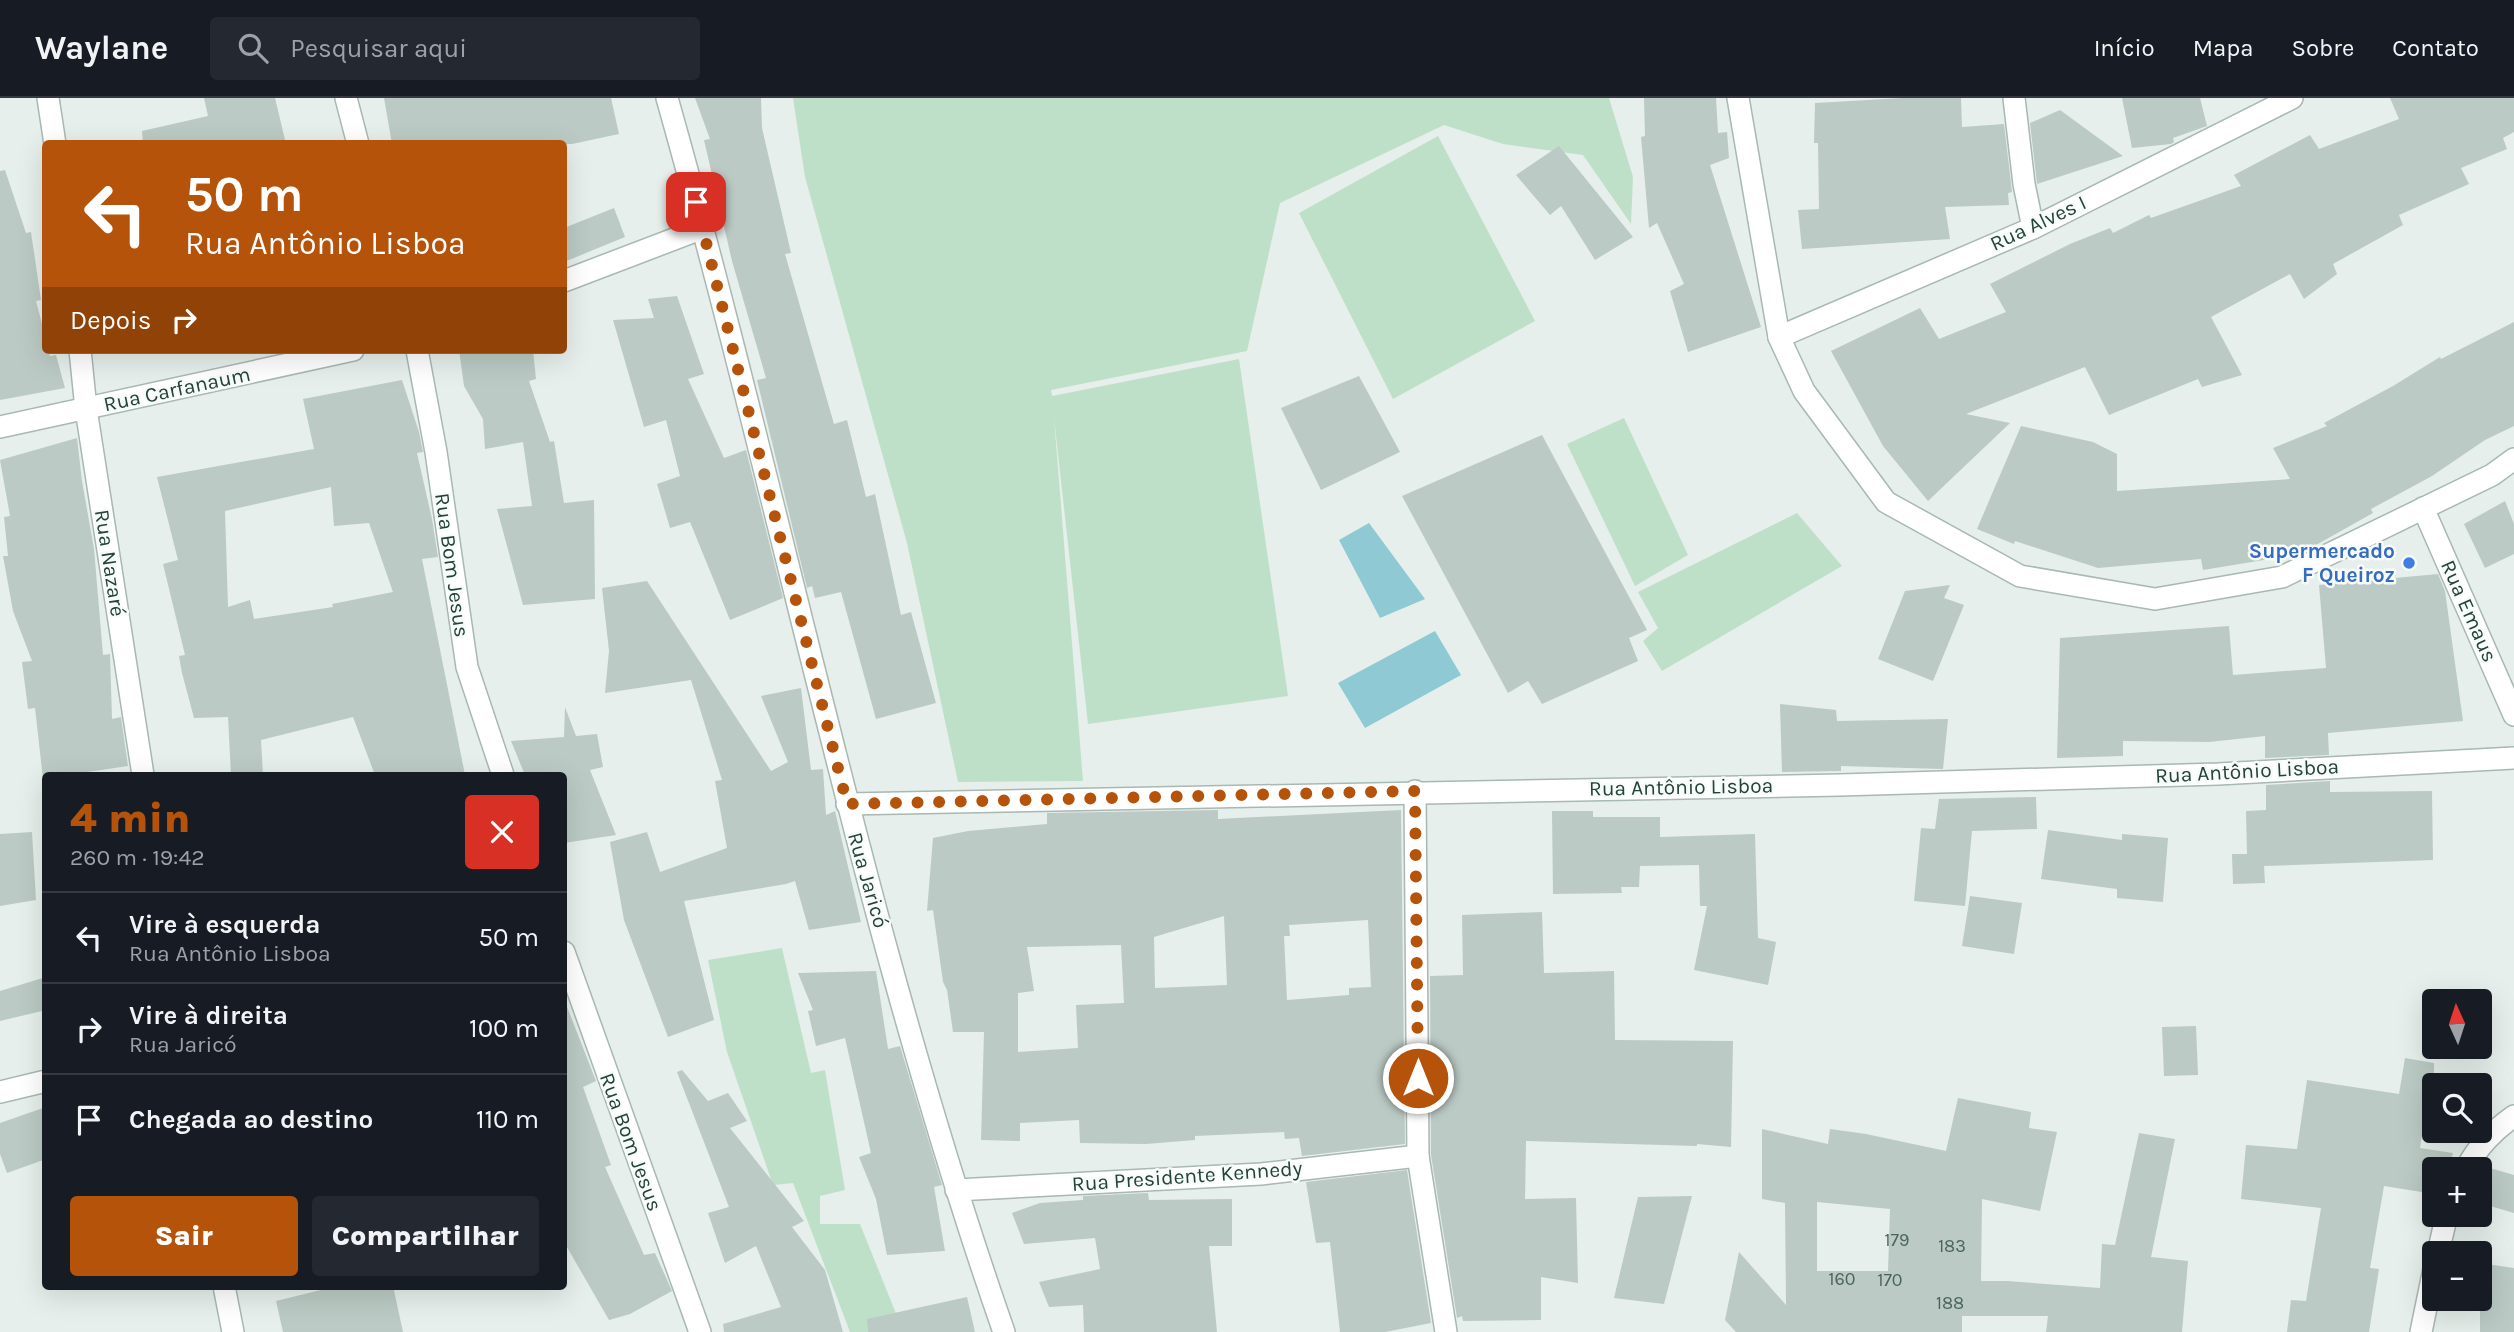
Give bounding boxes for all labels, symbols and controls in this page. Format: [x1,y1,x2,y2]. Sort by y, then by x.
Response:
search box [210,17,700,80]
text: Waylane [35,29,168,67]
icon: search [234,29,272,67]
text: Pesquisar aqui [290,33,467,64]
text: Início [2094,34,2155,62]
text: Mapa [2193,34,2253,62]
text: Sobre [2291,34,2354,62]
text: Contato [2392,34,2479,62]
text: 50 m [185,166,303,223]
icon: left [70,168,161,259]
pin [666,172,726,232]
icon: arrive [677,183,715,221]
street label: Rua Alves I [1986,190,2090,256]
text: Rua Antônio Lisboa [185,225,466,262]
icon: right [165,301,203,339]
text: Depois [70,305,151,336]
street label: Rua Carfanaum [101,362,253,416]
street label: Rua Bom Jesus [430,491,474,639]
street label: Rua Nazaré [90,508,130,618]
place label: Supermercado F Queiroz [2249,539,2395,587]
marker: Supermercado F Queiroz [2401,555,2417,571]
street label: Rua Emaus [2436,556,2502,666]
street label: Rua Antônio Lisboa [2154,754,2340,788]
street label: Rua Antônio Lisboa [1589,773,1773,801]
text: 4 min [70,793,191,843]
button: close [465,795,539,869]
street label: Rua Jaricó [843,829,893,931]
text: 260 m · 19:42 [70,844,205,871]
text: Vire à esquerda [129,909,320,940]
icon: left [70,919,108,957]
text: 50 m [478,922,539,953]
text: Rua Antônio Lisboa [129,940,331,967]
north arrow [2422,989,2492,1059]
map controls [2422,989,2492,1311]
text: Vire à direita [129,1000,288,1031]
icon: right [70,1010,108,1048]
text: 100 m [469,1013,539,1044]
text: Rua Jaricó [129,1031,237,1058]
position arrow [1381,1041,1455,1115]
street label: Rua Bom Jesus [595,1070,667,1214]
button: search [2422,1073,2492,1143]
icon: arrive [70,1101,108,1139]
text: Chegada ao destino [129,1104,373,1135]
text: 110 m [476,1104,539,1135]
street label: Rua Presidente Kennedy [1071,1156,1303,1196]
button: + [2422,1157,2492,1227]
button: Sair [70,1196,298,1276]
button: Compartilhar [312,1196,539,1276]
house number: 179 [1885,1229,1909,1251]
house number: 183 [1938,1235,1966,1257]
button: − [2422,1241,2492,1311]
house number: 160 [1829,1268,1855,1290]
house number: 170 [1877,1269,1903,1291]
house number: 188 [1936,1292,1964,1314]

